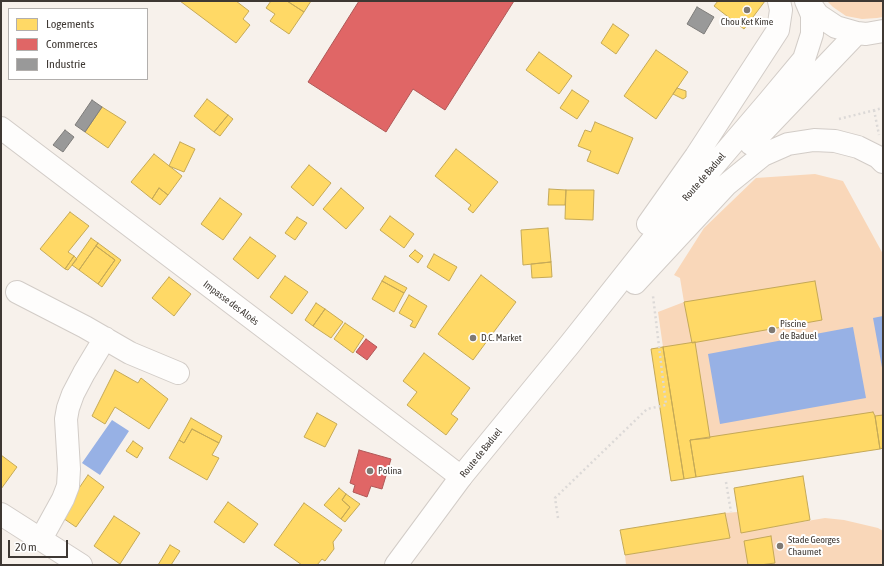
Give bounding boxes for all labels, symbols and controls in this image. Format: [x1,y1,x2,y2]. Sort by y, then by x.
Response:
marker: Chou Ket Kime [742,5,752,15]
legend [8,8,148,80]
place label: Chou Ket Kime [721,16,773,28]
text: Logements [46,17,94,31]
text: Commerces [46,37,97,51]
text: Industrie [46,57,86,71]
street label: Route de Baduel [680,150,728,204]
street label: Impasse des Aloès [201,278,261,328]
place label: Piscine de Baduel [780,318,817,342]
marker: Piscine de Baduel [767,325,777,335]
place label: D.C. Market [481,332,522,344]
marker: D.C. Market [468,333,478,343]
street label: Route de Baduel [457,426,505,480]
place label: Polina [378,465,402,477]
marker: Polina [365,466,375,476]
scale bar [10,532,70,558]
place label: Stade Georges Chaumet [788,534,840,558]
text: 20 m [15,540,37,554]
marker: Stade Georges Chaumet [775,541,785,551]

